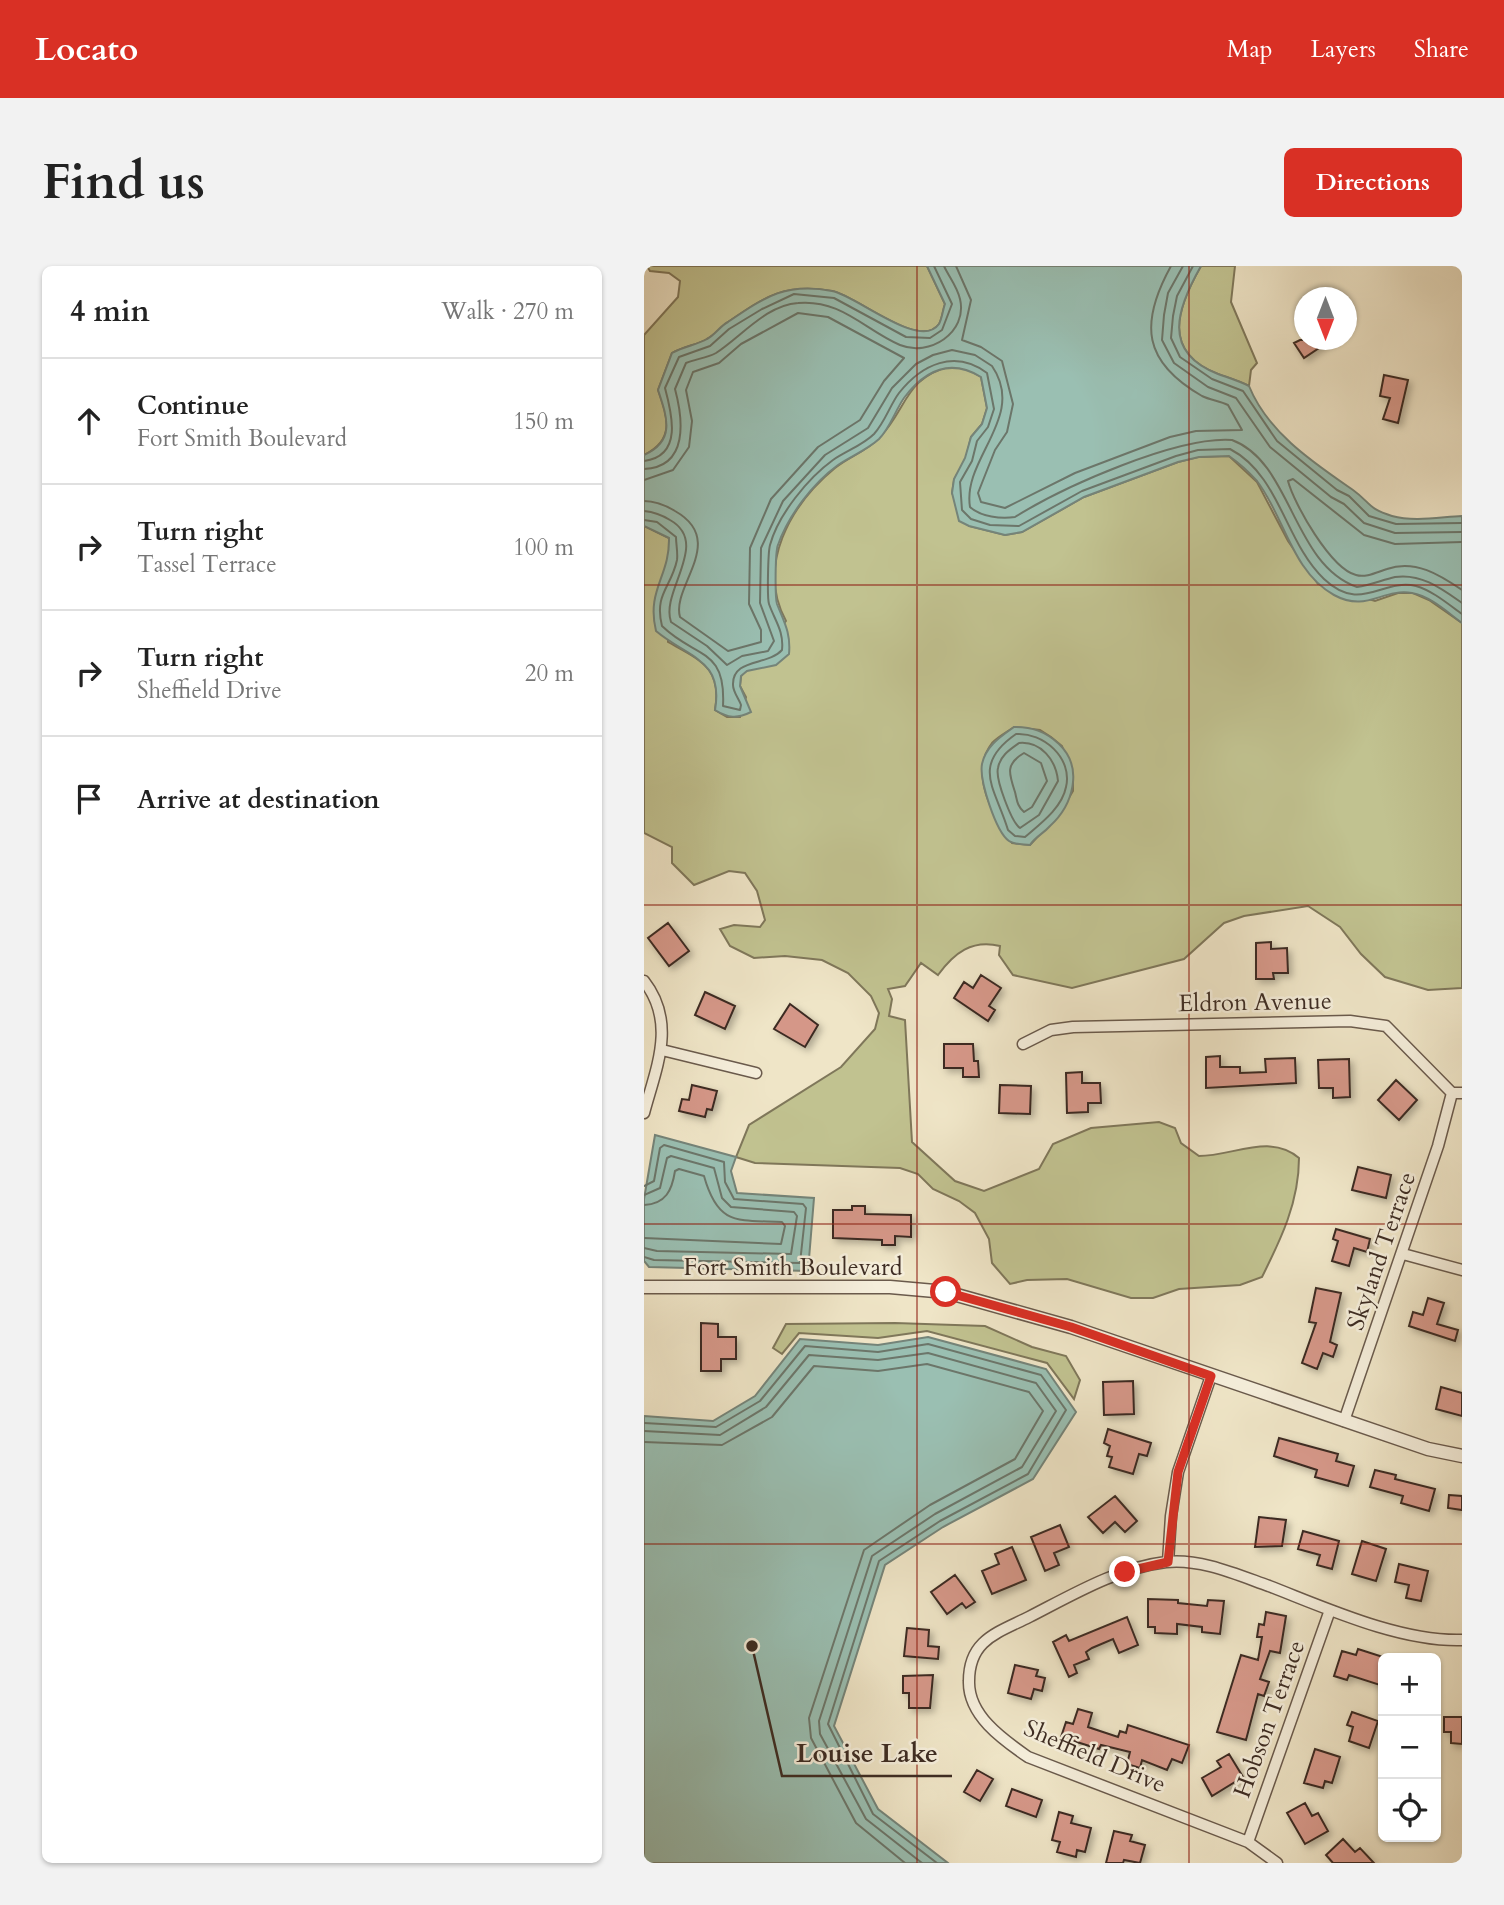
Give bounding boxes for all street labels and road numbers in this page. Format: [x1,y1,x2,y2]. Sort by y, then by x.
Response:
street label: Eldron Avenue [1178,985,1332,1020]
street label: Skyland Terrace [1339,1168,1424,1335]
street label: Fort Smith Boulevard [683,1251,903,1284]
street label: Hobson Terrace [1226,1636,1313,1802]
street label: Sheffield Drive [1019,1712,1171,1801]

